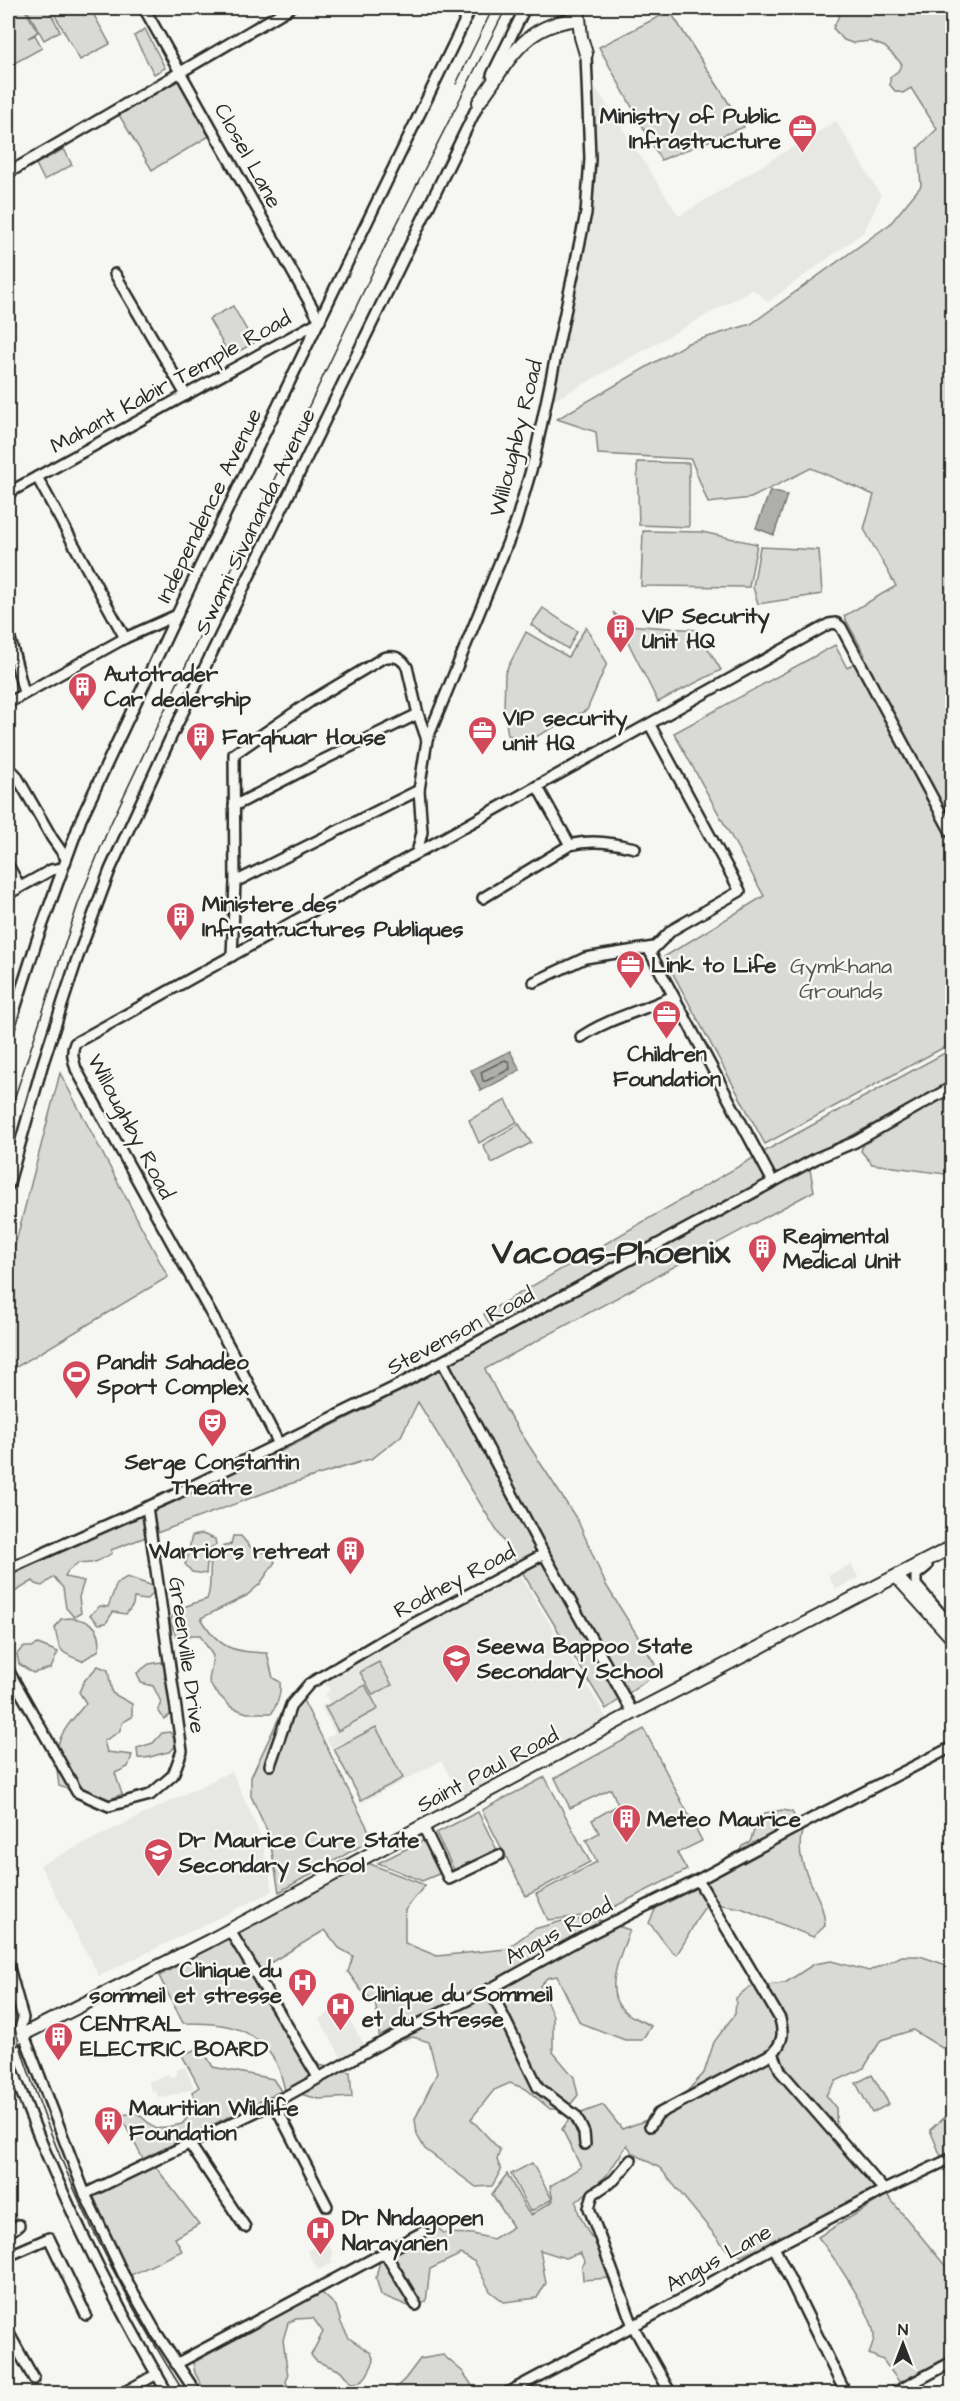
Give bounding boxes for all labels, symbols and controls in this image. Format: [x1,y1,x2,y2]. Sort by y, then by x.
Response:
street label: Closel Lane [206,98,289,214]
place label: Ministry of Public Infrastructure [600,101,781,157]
office icon: Ministry of Public Infrastructure [786,112,818,154]
street label: Mahant Kabir Temple Road [45,303,297,462]
street label: Willoughby Road [482,357,552,520]
street label: Independence Avenue [149,403,270,608]
street label: Swami Sivananda Avenue [187,403,324,640]
place label: VIP Security Unit HQ [641,601,770,657]
building icon: VIP Security Unit HQ [605,612,637,654]
place label: Autotrader Car dealership [104,659,252,715]
building icon: Autotrader Car dealership [67,670,99,712]
place label: VIP security unit HQ [502,703,628,759]
office icon: VIP security unit HQ [466,714,498,756]
building icon: Farqhuar House [185,720,217,762]
place label: Farqhuar House [222,722,386,753]
place label: Ministere des Infrsatructures Publiques [202,889,464,945]
building icon: Ministere des Infrsatructures Publiques [165,900,197,942]
office icon: Link to Life [614,948,646,990]
place label: Link to Life [651,950,777,981]
park label: Gymkhana Grounds [790,951,892,1007]
office icon: Children Foundation [651,998,683,1040]
place label: Children Foundation [613,1039,721,1095]
street label: Willoughby Road [78,1049,182,1205]
place label: Regimental Medical Unit [783,1221,902,1277]
district label: Vacoas-Phoenix [491,1229,731,1277]
building icon: Regimental Medical Unit [746,1232,778,1274]
street label: Stevenson Road [381,1279,540,1383]
place label: Pandit Sahadeo Sport Complex [96,1347,249,1403]
sports icon: Pandit Sahadeo Sport Complex [60,1358,92,1400]
theatre icon: Serge Constantin Theatre [196,1406,228,1448]
place label: Serge Constantin Theatre [124,1447,299,1503]
building icon: Warriors retreat [335,1534,367,1576]
place label: Warriors retreat [148,1536,331,1567]
street label: Rodney Road [388,1536,521,1627]
street label: Greenville Drive [160,1575,213,1735]
place label: Seewa Bappoo State Secondary School [476,1631,693,1689]
school or university icon: Seewa Bappoo State Secondary School [440,1642,472,1684]
street label: Saint Paul Road [411,1720,564,1821]
building icon: Meteo Maurice [610,1802,642,1844]
place label: Meteo Maurice [647,1804,801,1835]
place label: Dr Maurice Cure State Secondary School [178,1825,420,1883]
school or university icon: Dr Maurice Cure State Secondary School [142,1836,174,1878]
street label: Angus Road [499,1890,619,1974]
place label: Clinique du sommeil et stresse [89,1955,282,2011]
hospital icon: Clinique du sommeil et stresse [287,1966,319,2008]
place label: Clinique du Sommeil et du Stresse [362,1979,553,2035]
hospital icon: Clinique du Sommeil et du Stresse [325,1990,357,2032]
place label: CENTRAL ELECTRIC BOARD [80,2009,269,2065]
building icon: CENTRAL ELECTRIC BOARD [43,2020,75,2062]
place label: Mauritian Wildlife Foundation [129,2093,299,2149]
building icon: Mauritian Wildlife Foundation [92,2104,124,2146]
place label: Dr Nndagopen Narayanen [342,2203,483,2261]
hospital icon: Dr Nndagopen Narayanen [305,2214,337,2256]
street label: Angus Lane [660,2216,778,2301]
north arrow [873,2314,933,2374]
text: N [898,2319,908,2341]

